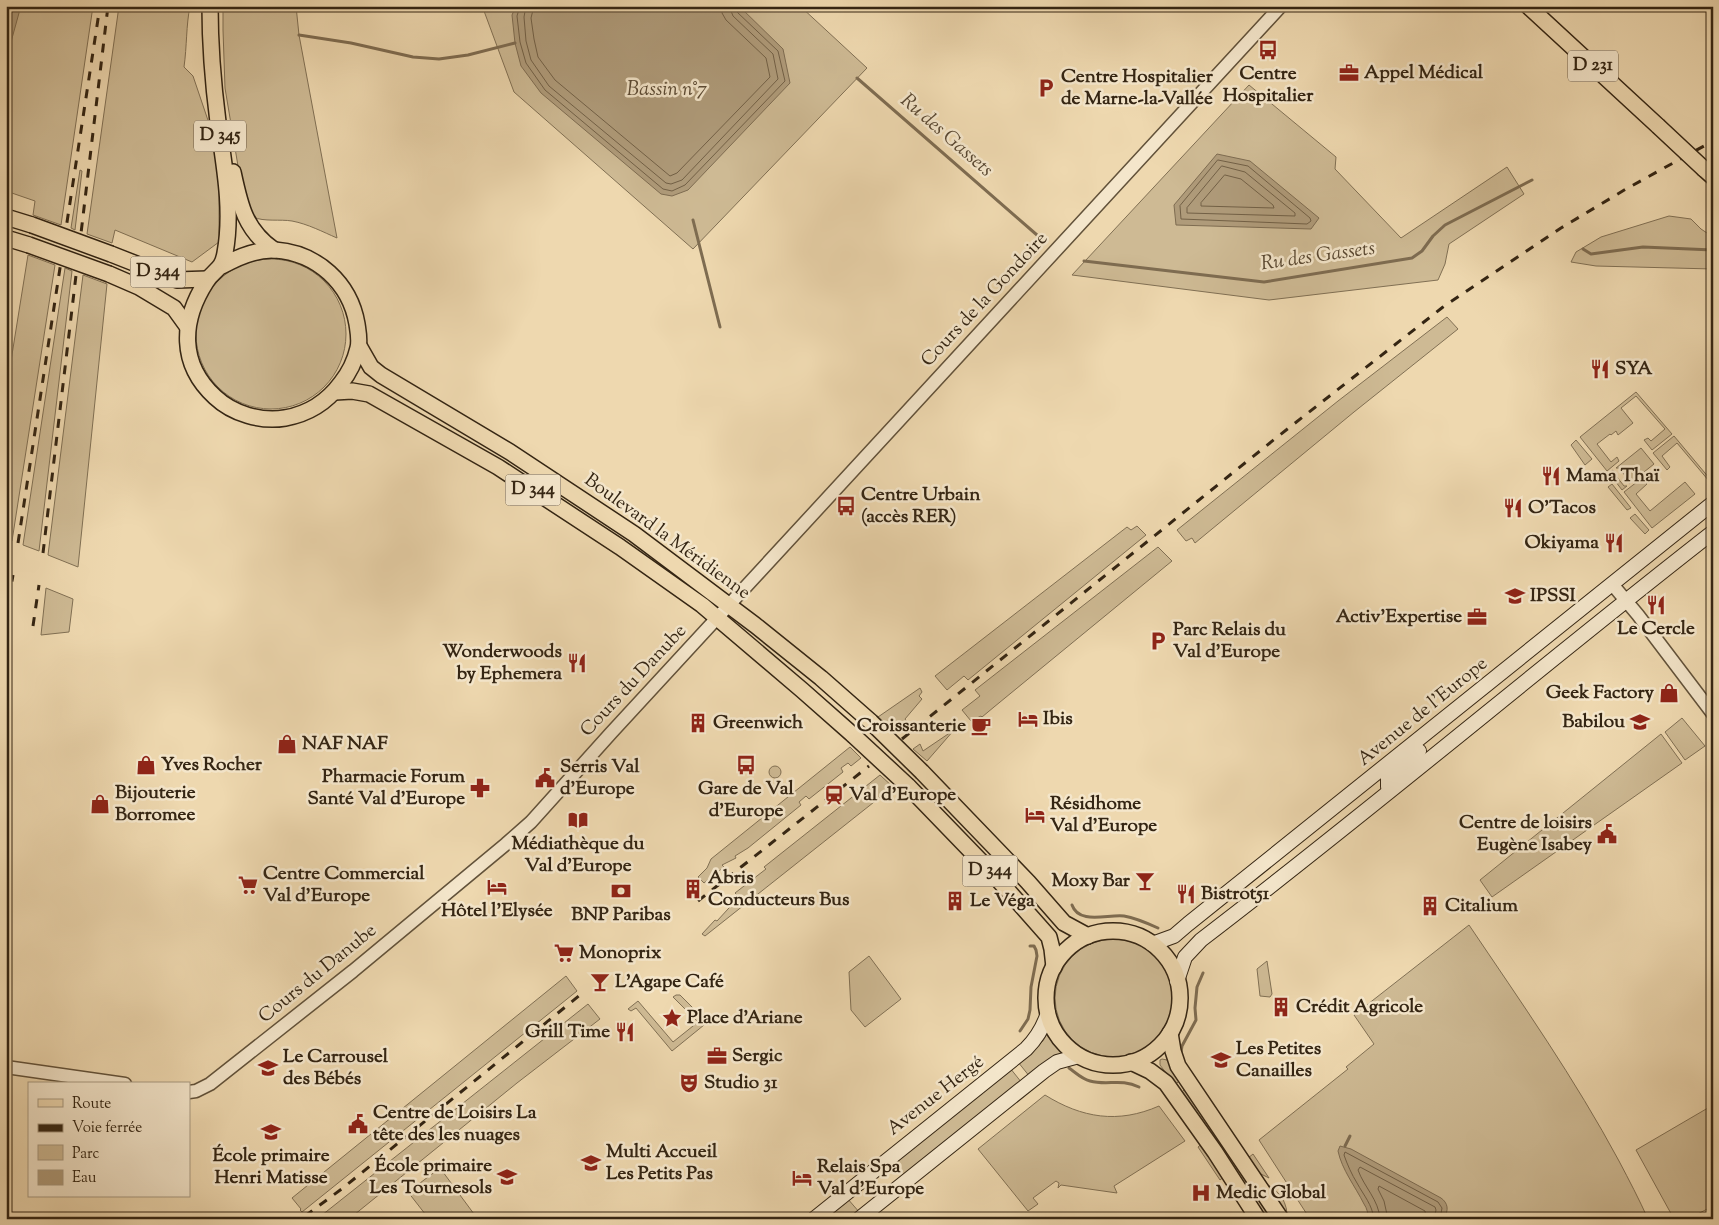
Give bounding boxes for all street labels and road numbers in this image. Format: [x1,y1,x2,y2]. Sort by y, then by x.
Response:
road number: D 231 [1568,50,1618,82]
road number: D 345 [194,120,246,152]
street label: Cours de la Gondoire [915,227,1055,373]
road number: D 344 [130,256,186,288]
street label: Boulevard la Méridienne [578,467,756,607]
road number: D 344 [506,474,560,506]
street label: Cours du Danube [575,619,693,743]
street label: Avenue de l'Europe [1352,651,1494,773]
road number: D 344 [962,856,1018,886]
street label: Cours du Danube [253,918,383,1030]
street label: Avenue Hergé [882,1049,990,1143]

